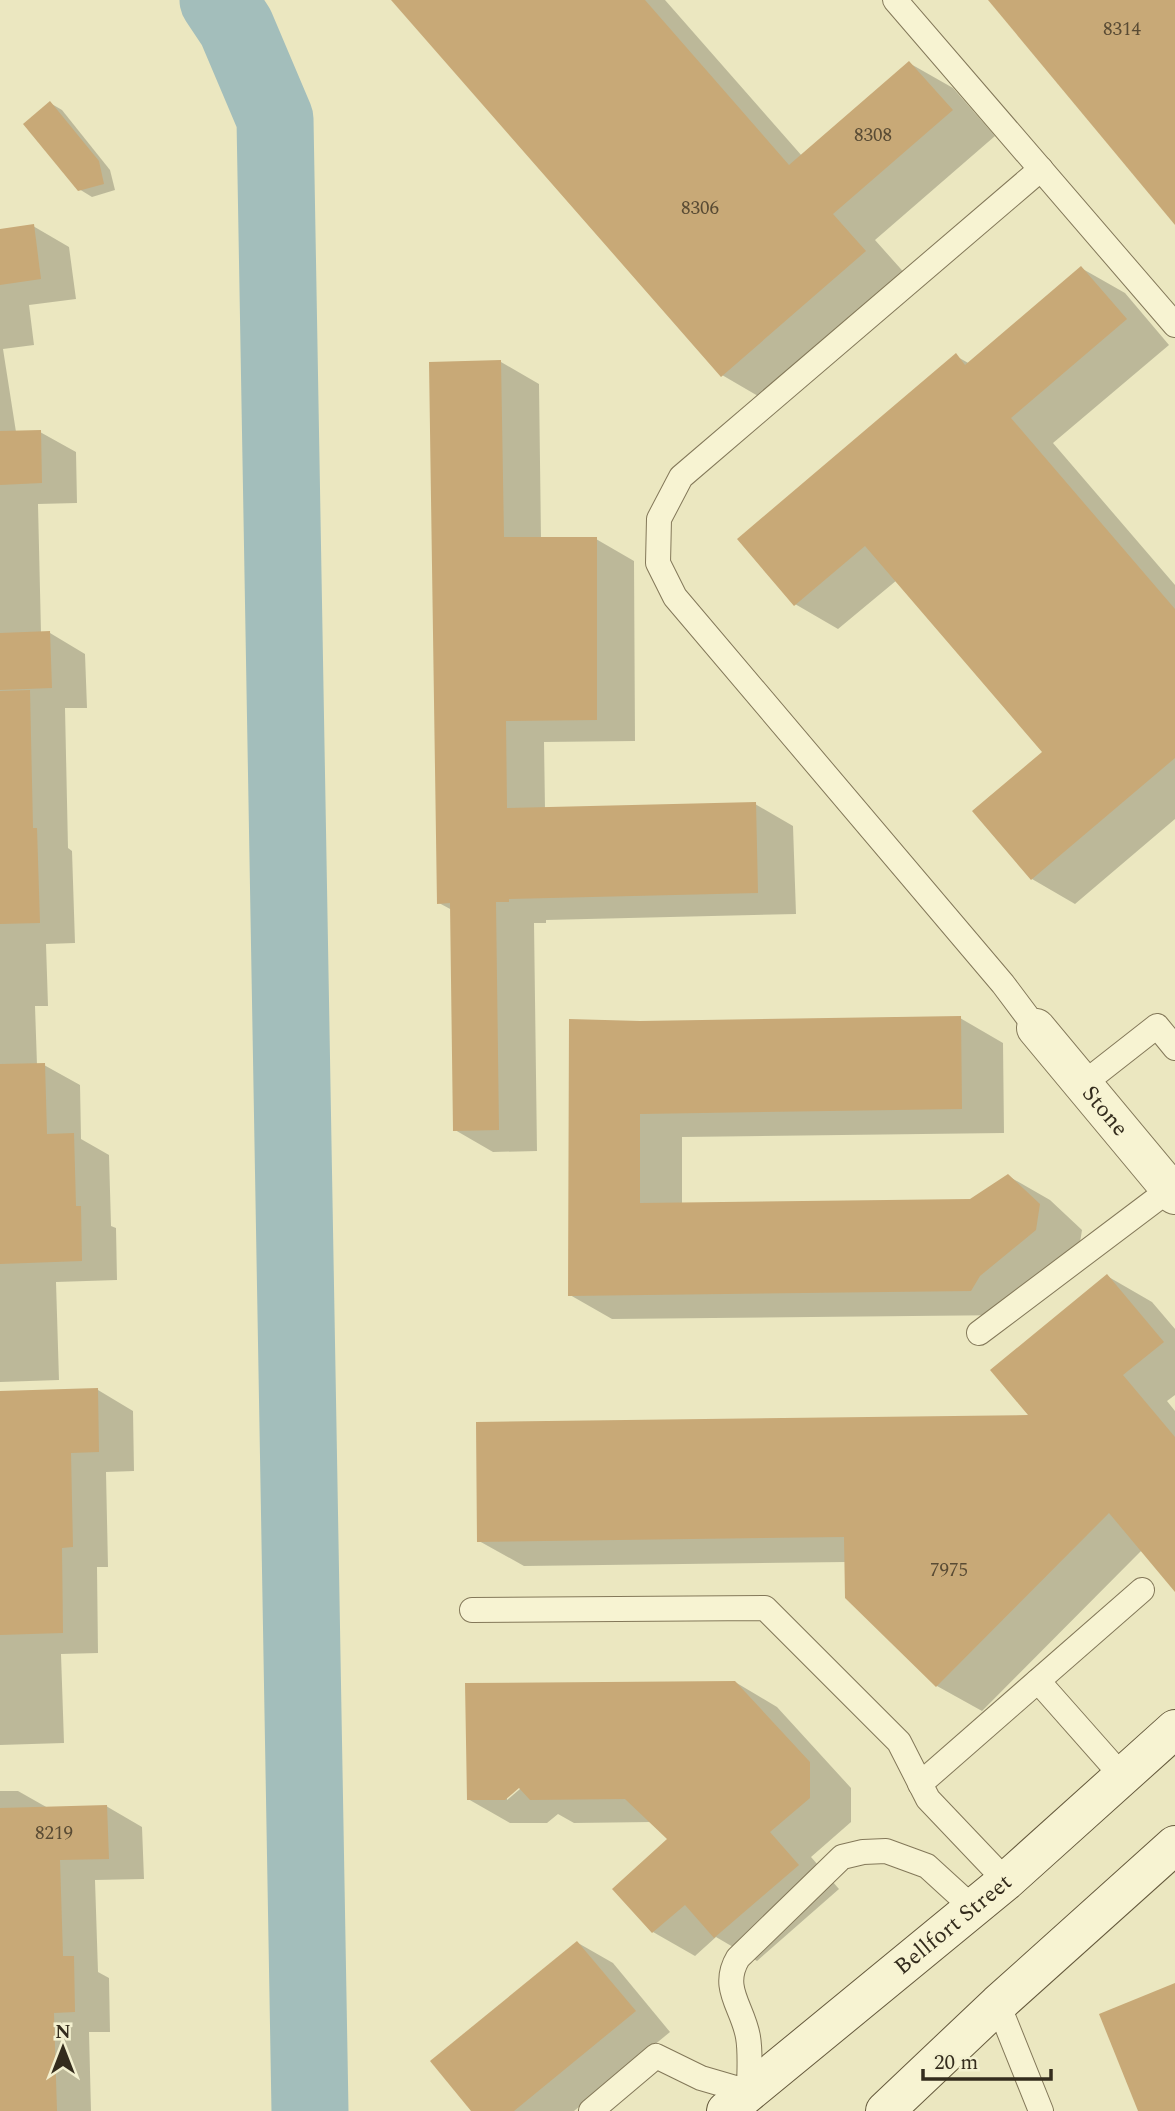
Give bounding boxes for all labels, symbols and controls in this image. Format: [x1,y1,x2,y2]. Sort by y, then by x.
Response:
house number: 8314 [1103,15,1141,44]
house number: 8308 [854,121,892,150]
house number: 8306 [681,194,719,223]
street label: Stone [1073,1078,1137,1144]
house number: 7975 [930,1556,968,1585]
house number: 8219 [35,1819,73,1848]
street label: Bellfort Street [887,1865,1020,1984]
north arrow [28,2013,98,2083]
text: N [55,2018,71,2047]
scale bar [923,2038,1051,2082]
text: 20 m [934,2047,978,2079]

